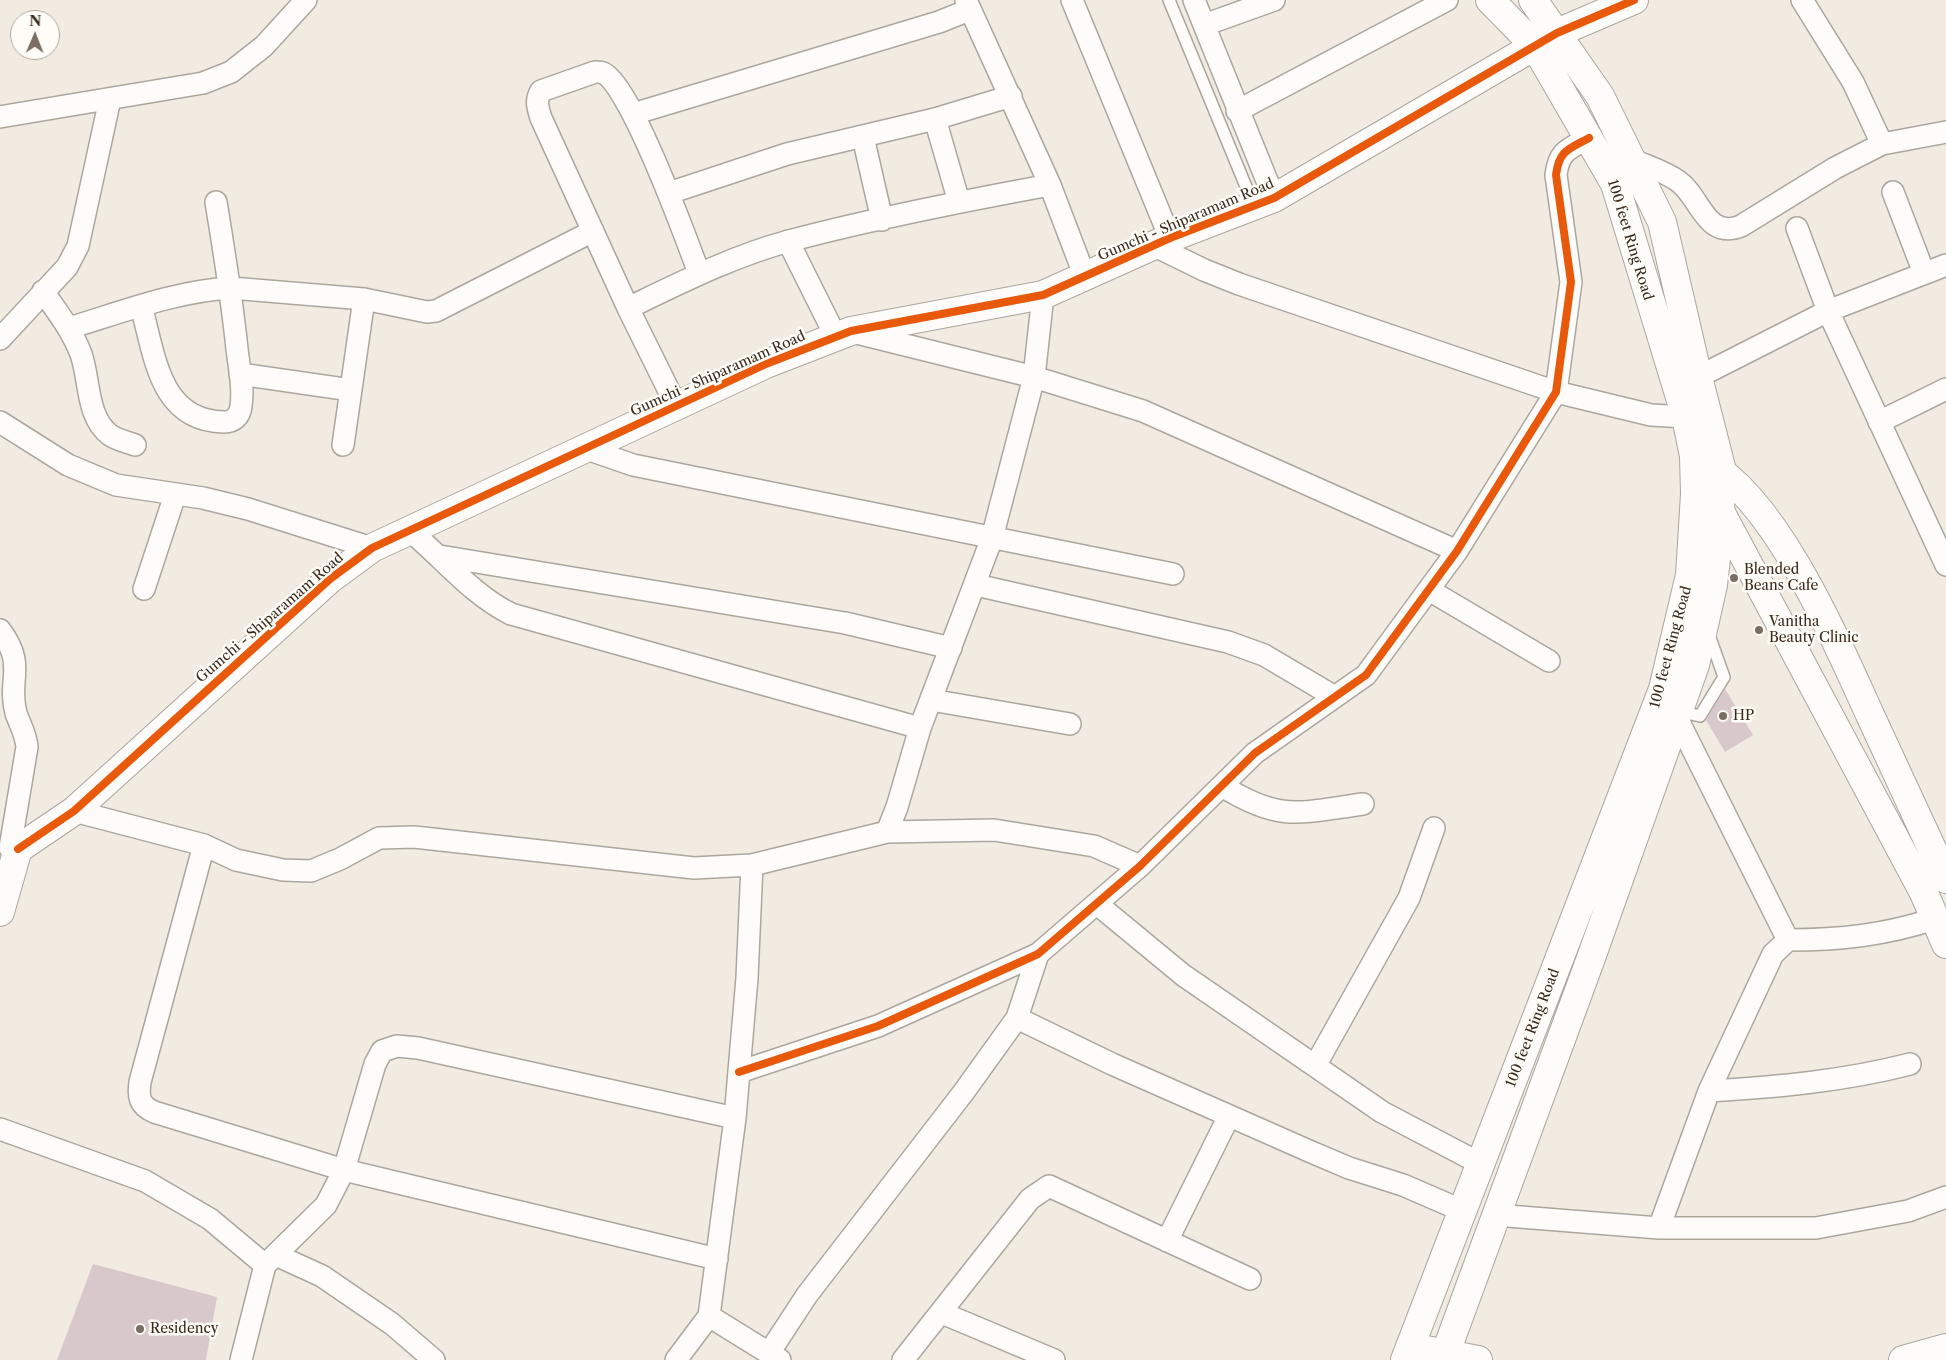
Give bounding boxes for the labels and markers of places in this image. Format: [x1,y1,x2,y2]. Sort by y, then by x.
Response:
place label: Blended Beans Cafe [1744,562,1818,594]
marker: Blended Beans Cafe [1728,572,1740,584]
place label: Vanitha Beauty Clinic [1769,614,1859,646]
marker: Vanitha Beauty Clinic [1753,624,1765,636]
place label: HP [1733,708,1754,724]
marker: HP [1717,710,1729,722]
place label: Residency [150,1321,218,1337]
marker: Residency [134,1323,146,1335]

